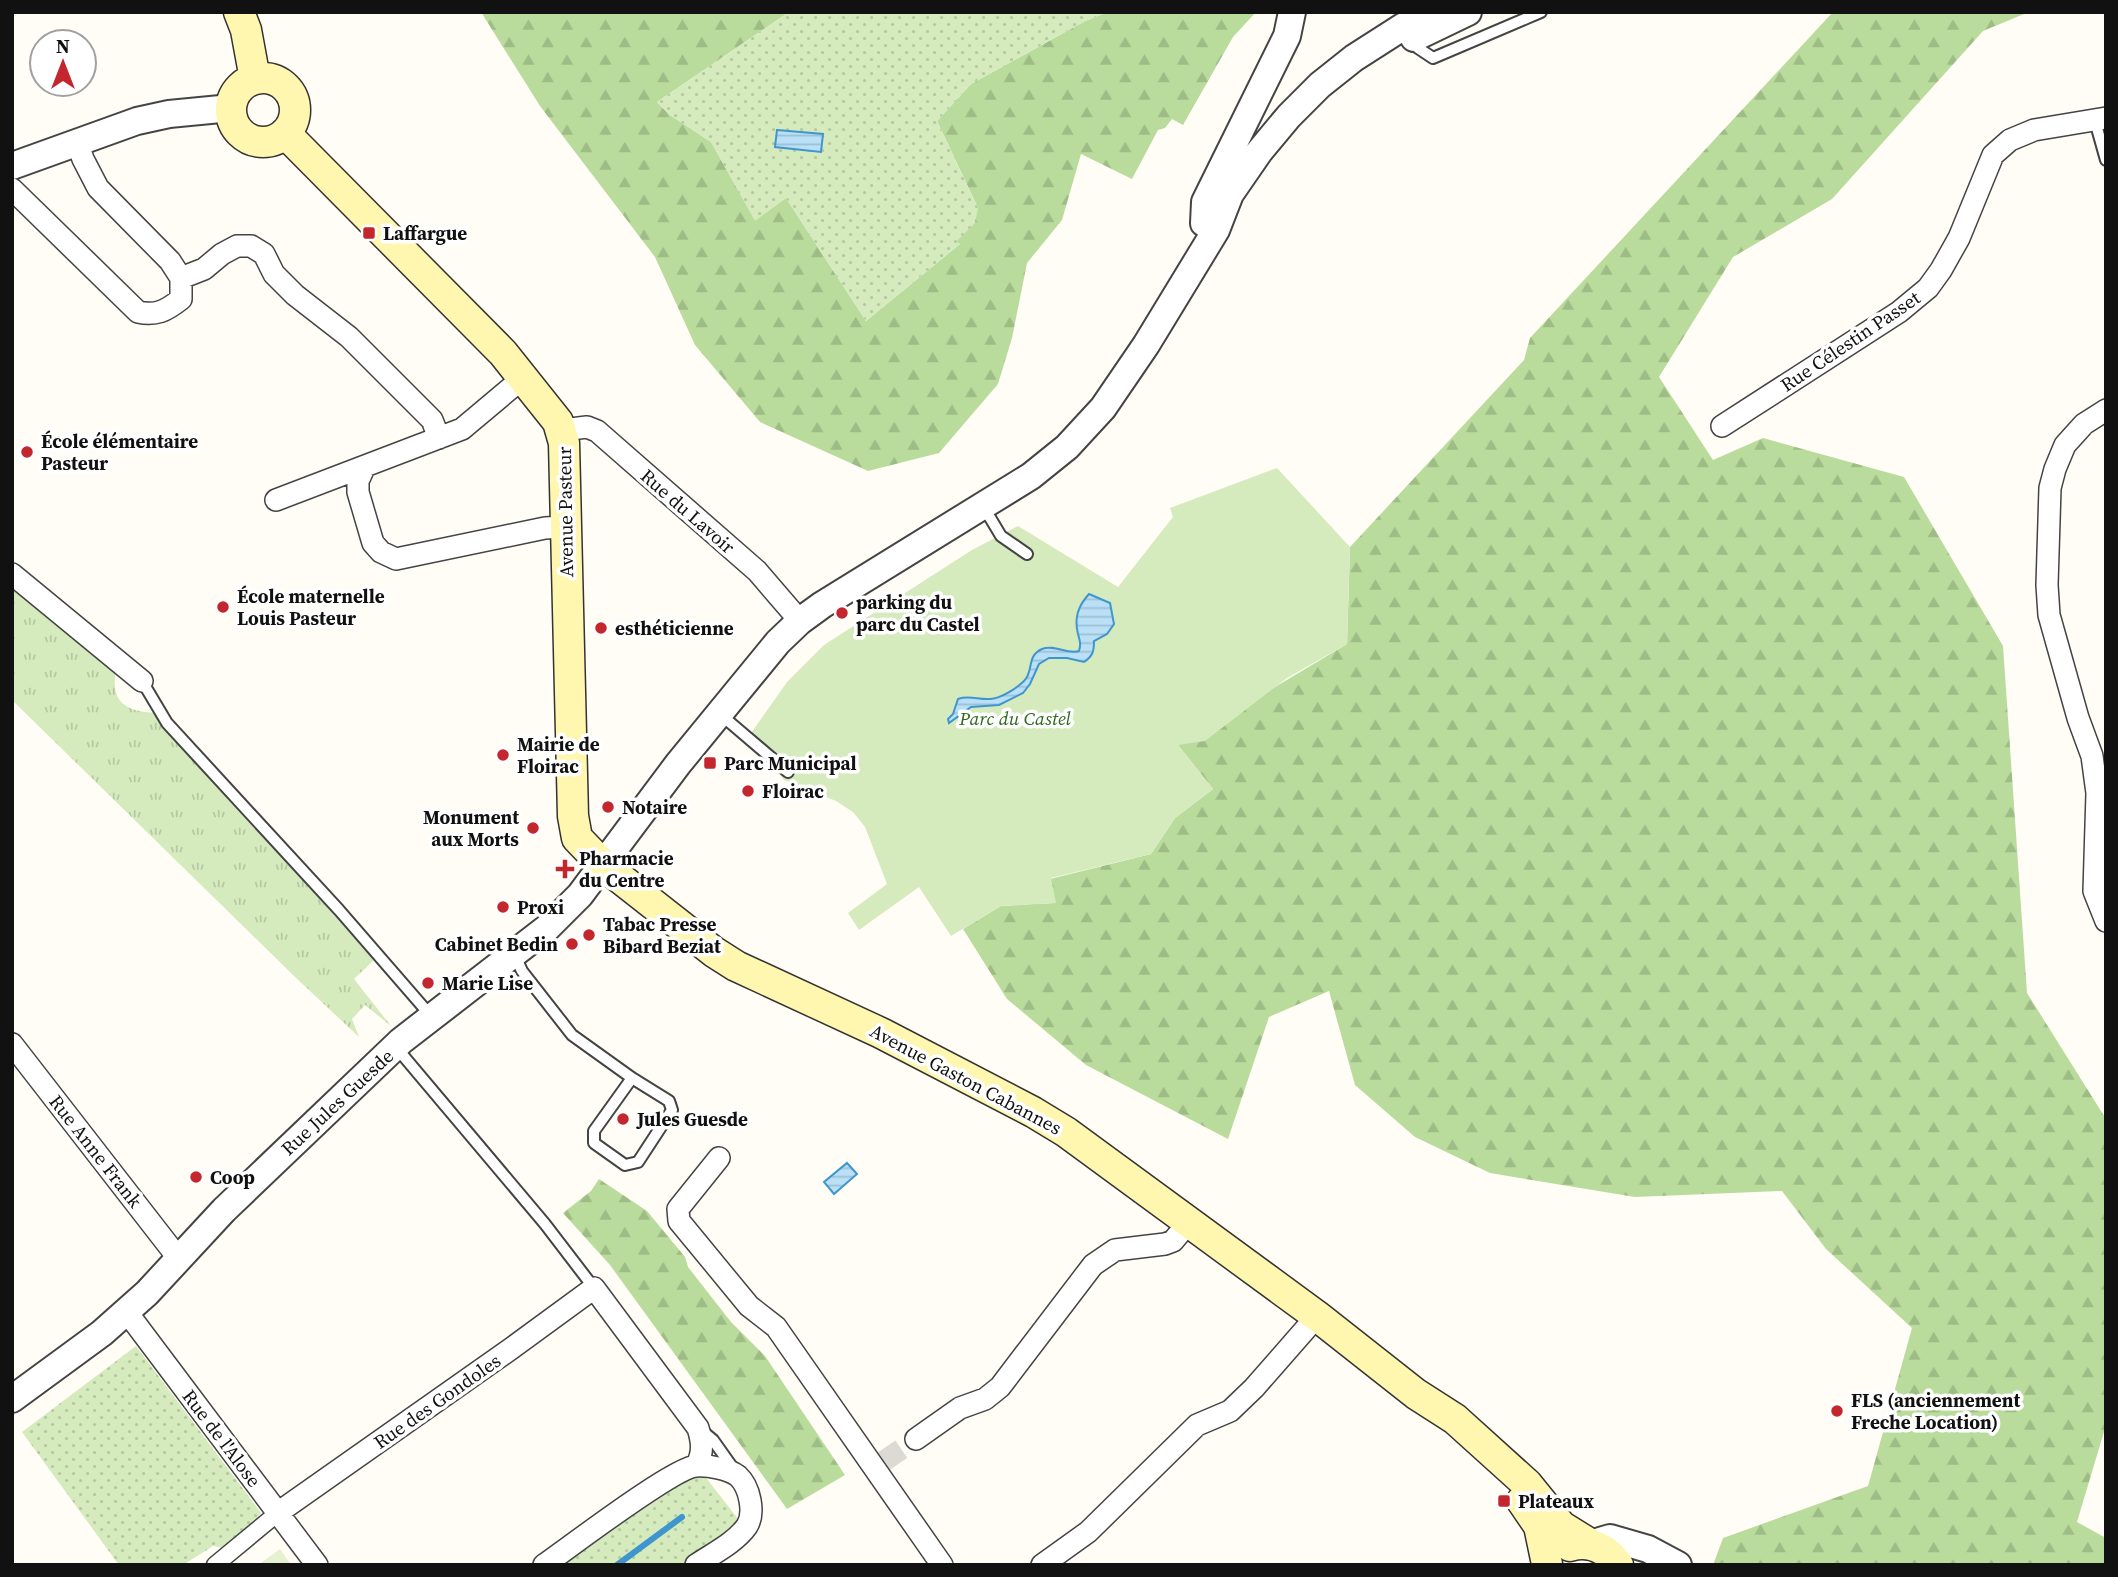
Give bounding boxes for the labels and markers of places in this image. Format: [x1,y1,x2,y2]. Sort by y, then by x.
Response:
place label: Laffargue [383,220,467,246]
marker: Laffargue [361,225,377,241]
place label: École élémentaire Pasteur [41,428,198,476]
marker: École élémentaire Pasteur [19,444,35,460]
place label: École maternelle Louis Pasteur [237,583,385,631]
place label: parking du parc du Castel [856,589,980,637]
marker: École maternelle Louis Pasteur [215,599,231,615]
marker: parking du parc du Castel [834,605,850,621]
place label: esthéticienne [615,615,734,641]
marker: esthéticienne [593,620,609,636]
place label: Mairie de Floirac [517,731,600,779]
marker: Mairie de Floirac [495,747,511,763]
place label: Parc Municipal [724,750,857,776]
marker: Parc Municipal [702,755,718,771]
place label: Floirac [762,778,824,804]
marker: Floirac [740,783,756,799]
place label: Notaire [622,794,687,820]
marker: Notaire [600,799,616,815]
place label: Monument aux Morts [423,804,519,852]
marker: Monument aux Morts [525,820,541,836]
place label: Pharmacie du Centre [579,845,674,893]
marker: Pharmacie du Centre [557,861,573,877]
place label: Proxi [517,894,564,920]
marker: Proxi [495,899,511,915]
place label: Tabac Presse Bibard Beziat [603,911,721,959]
marker: Tabac Presse Bibard Beziat [581,927,597,943]
place label: Cabinet Bedin [435,931,558,957]
marker: Cabinet Bedin [564,936,580,952]
place label: Marie Lise [442,970,533,996]
marker: Marie Lise [420,975,436,991]
place label: Jules Guesde [636,1106,748,1132]
marker: Jules Guesde [615,1111,631,1127]
place label: Coop [210,1164,255,1190]
marker: Coop [188,1169,204,1185]
place label: FLS (anciennement Freche Location) [1851,1387,2020,1435]
marker: FLS (anciennement Freche Location) [1829,1403,1845,1419]
place label: Plateaux [1518,1488,1594,1514]
marker: Plateaux [1496,1493,1512,1509]

